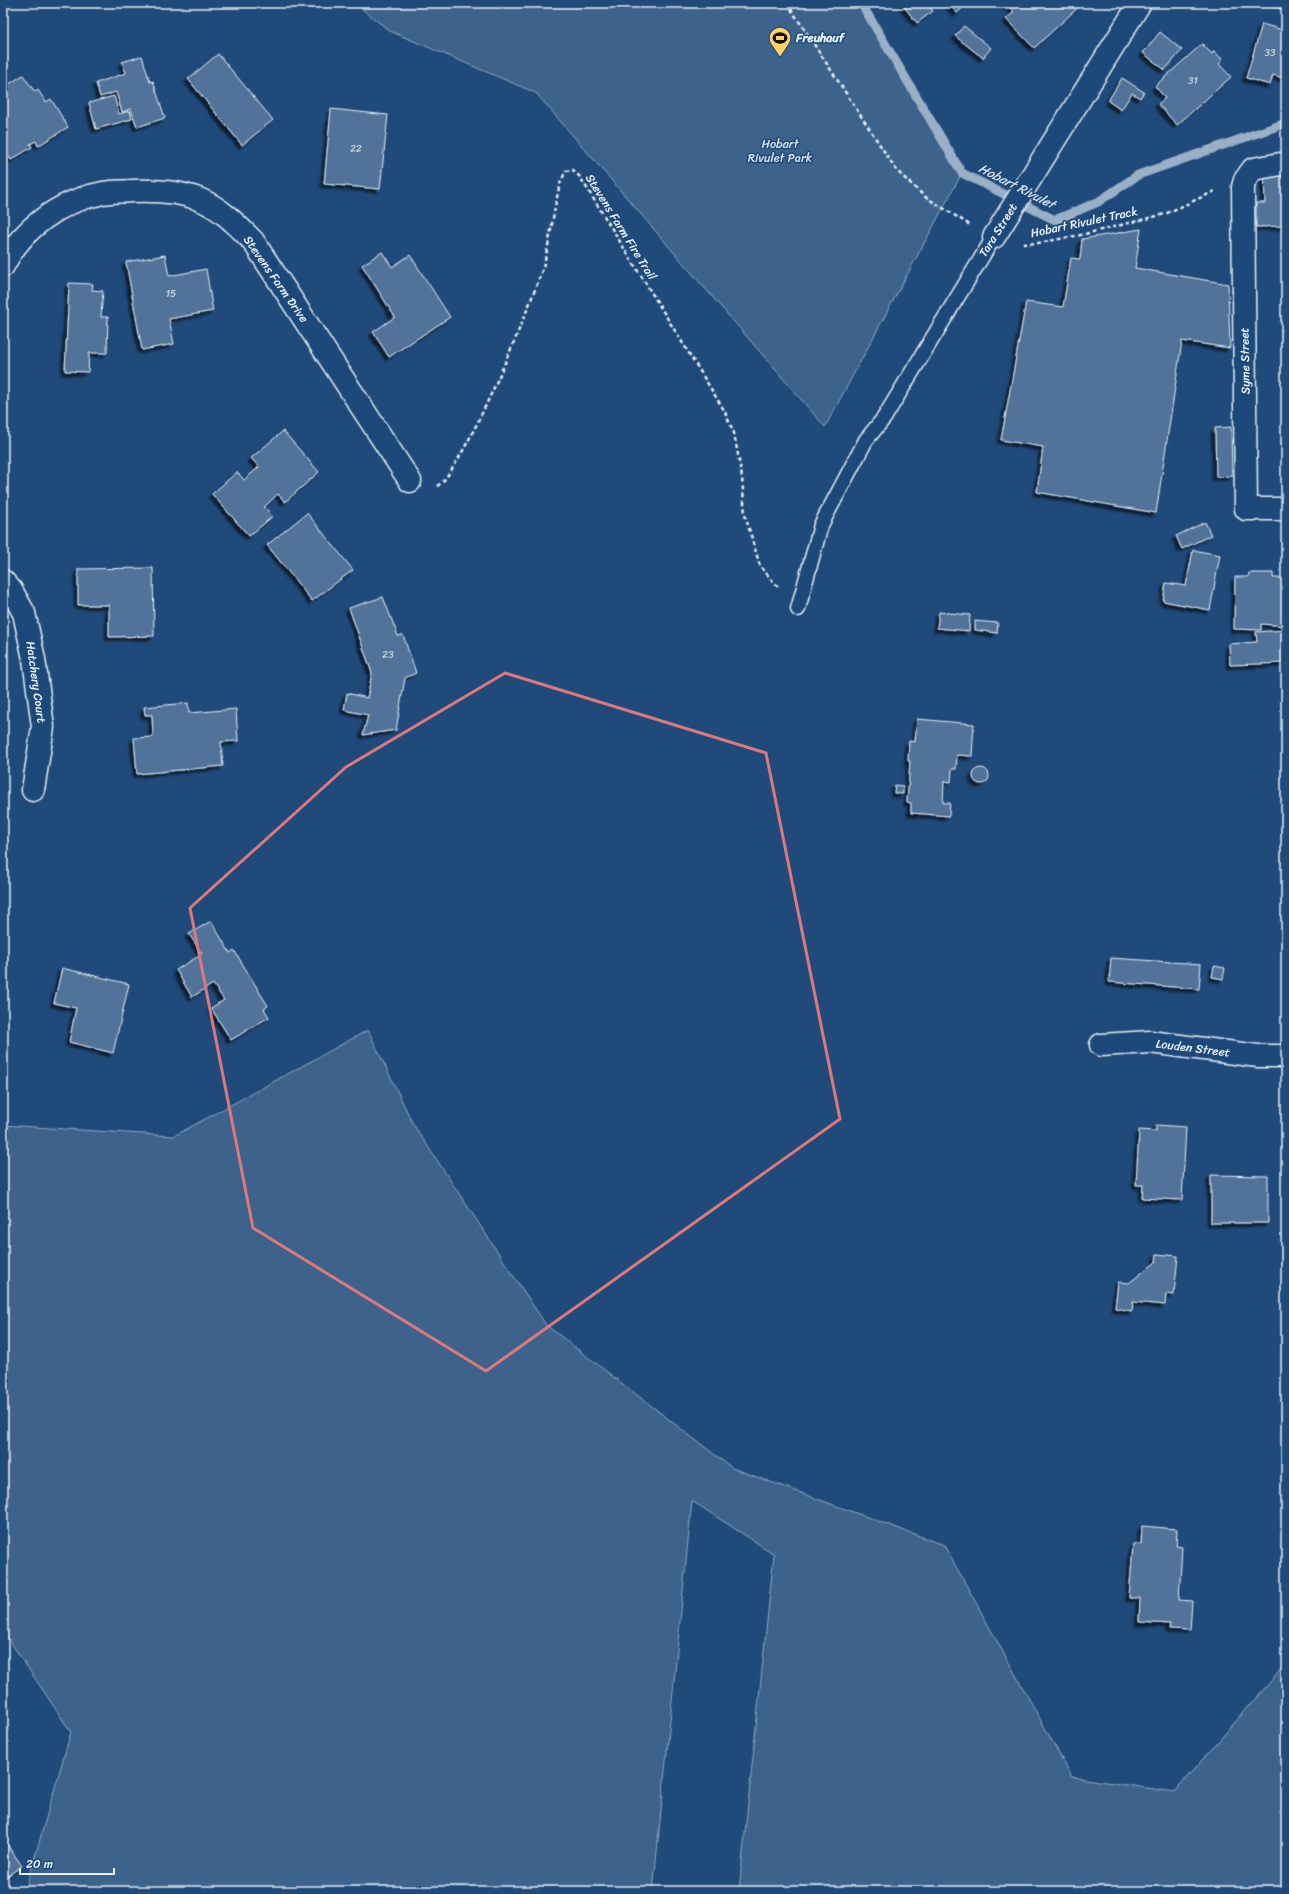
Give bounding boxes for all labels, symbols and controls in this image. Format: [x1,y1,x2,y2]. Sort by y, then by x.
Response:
sports icon: Freuhauf [767,25,793,58]
place label: Freuhauf [795,27,846,49]
house number: 33 [1265,44,1276,62]
house number: 31 [1188,72,1198,90]
park label: Hobart Rivulet Park [748,133,813,169]
house number: 22 [350,140,362,158]
water label: Hobart Rivulet [975,157,1062,216]
street label: Stevens Farm Fire Trail [579,169,663,285]
street label: Tara Street [973,198,1023,262]
street label: Hobart Rivulet Track [1028,200,1140,244]
street label: Stevens Farm Drive [237,231,315,327]
house number: 15 [166,285,176,303]
street label: Syme Street [1233,327,1257,395]
street label: Hatchery Court [19,640,53,724]
house number: 23 [382,646,394,664]
street label: Louden Street [1155,1033,1231,1063]
scale bar [20,1850,114,1876]
text: 20 m [26,1853,53,1875]

